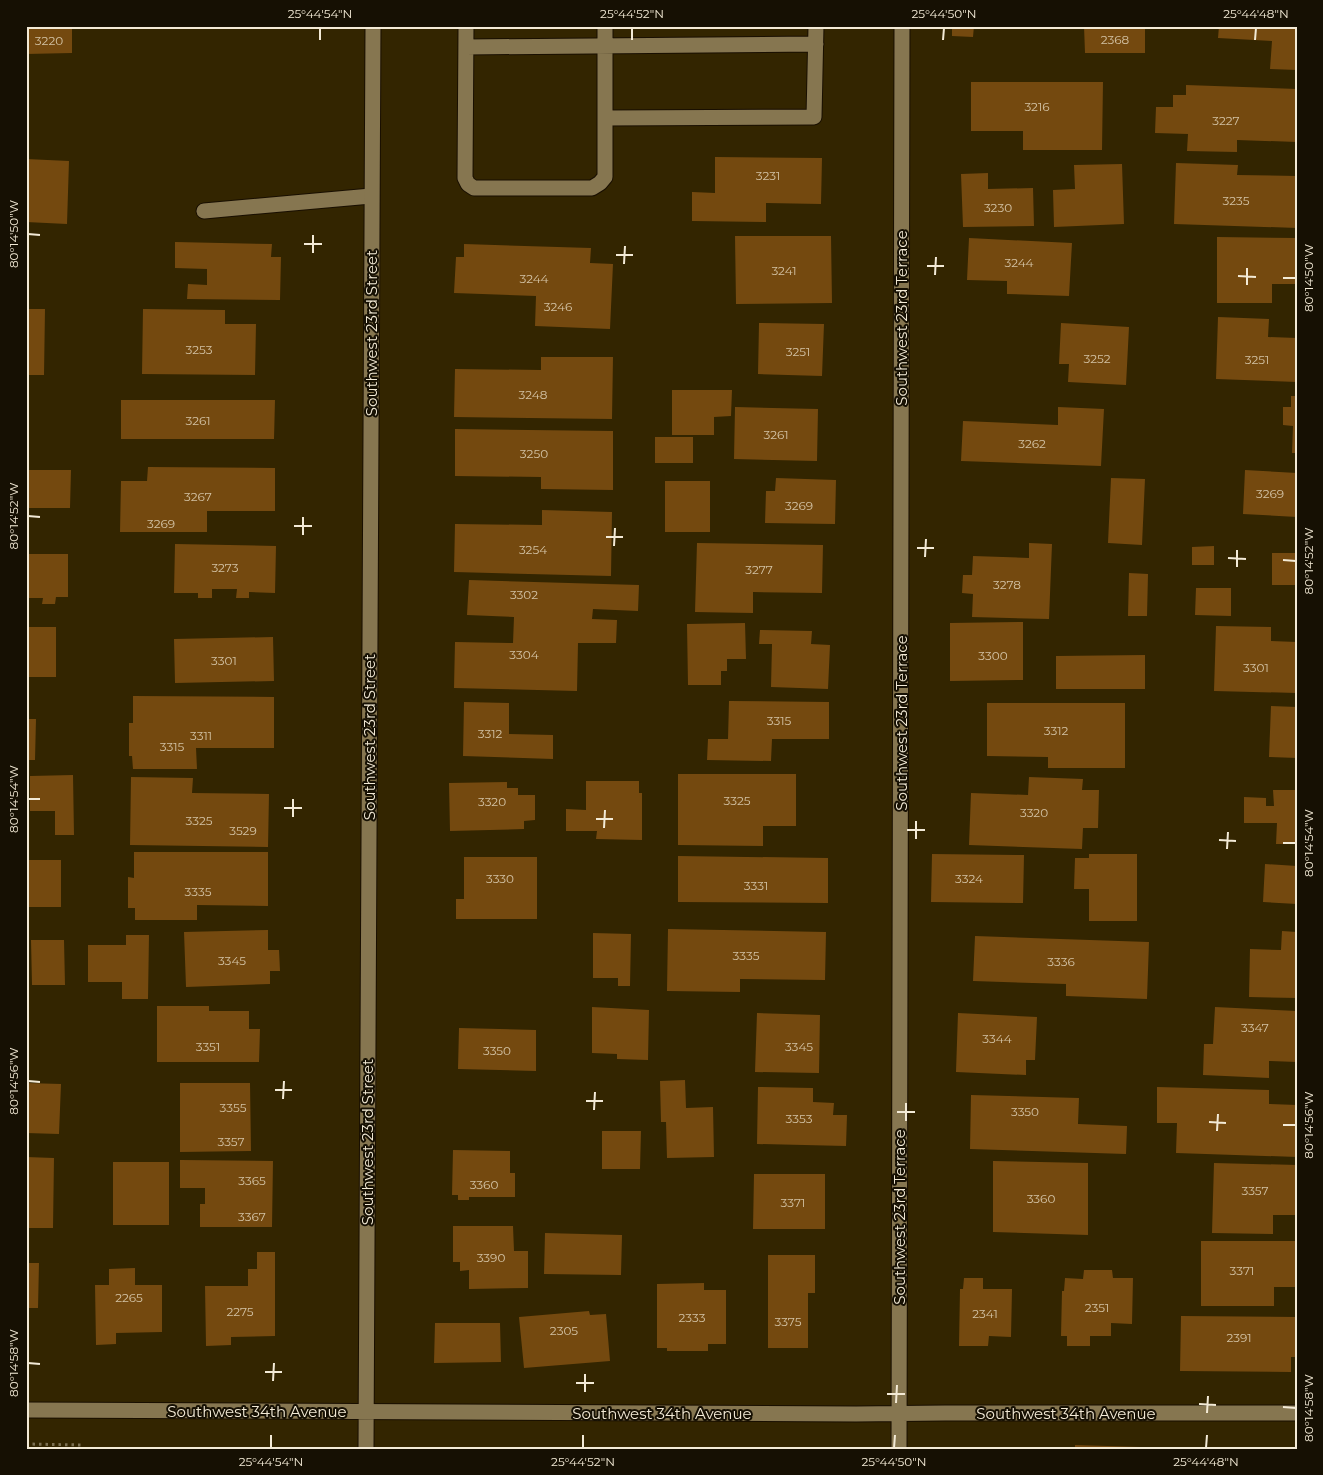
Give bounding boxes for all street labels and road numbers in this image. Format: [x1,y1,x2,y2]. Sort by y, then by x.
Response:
street label: Southwest 23rd Terrace [892,230,911,406]
street label: Southwest 23rd Street [362,250,381,416]
street label: Southwest 23rd Terrace [892,635,911,811]
street label: Southwest 23rd Street [360,654,379,820]
street label: Southwest 23rd Street [358,1059,377,1225]
street label: Southwest 23rd Terrace [890,1129,909,1305]
street label: Southwest 34th Avenue [167,1402,347,1421]
street label: Southwest 34th Avenue [572,1404,752,1423]
street label: Southwest 34th Avenue [976,1404,1156,1423]

